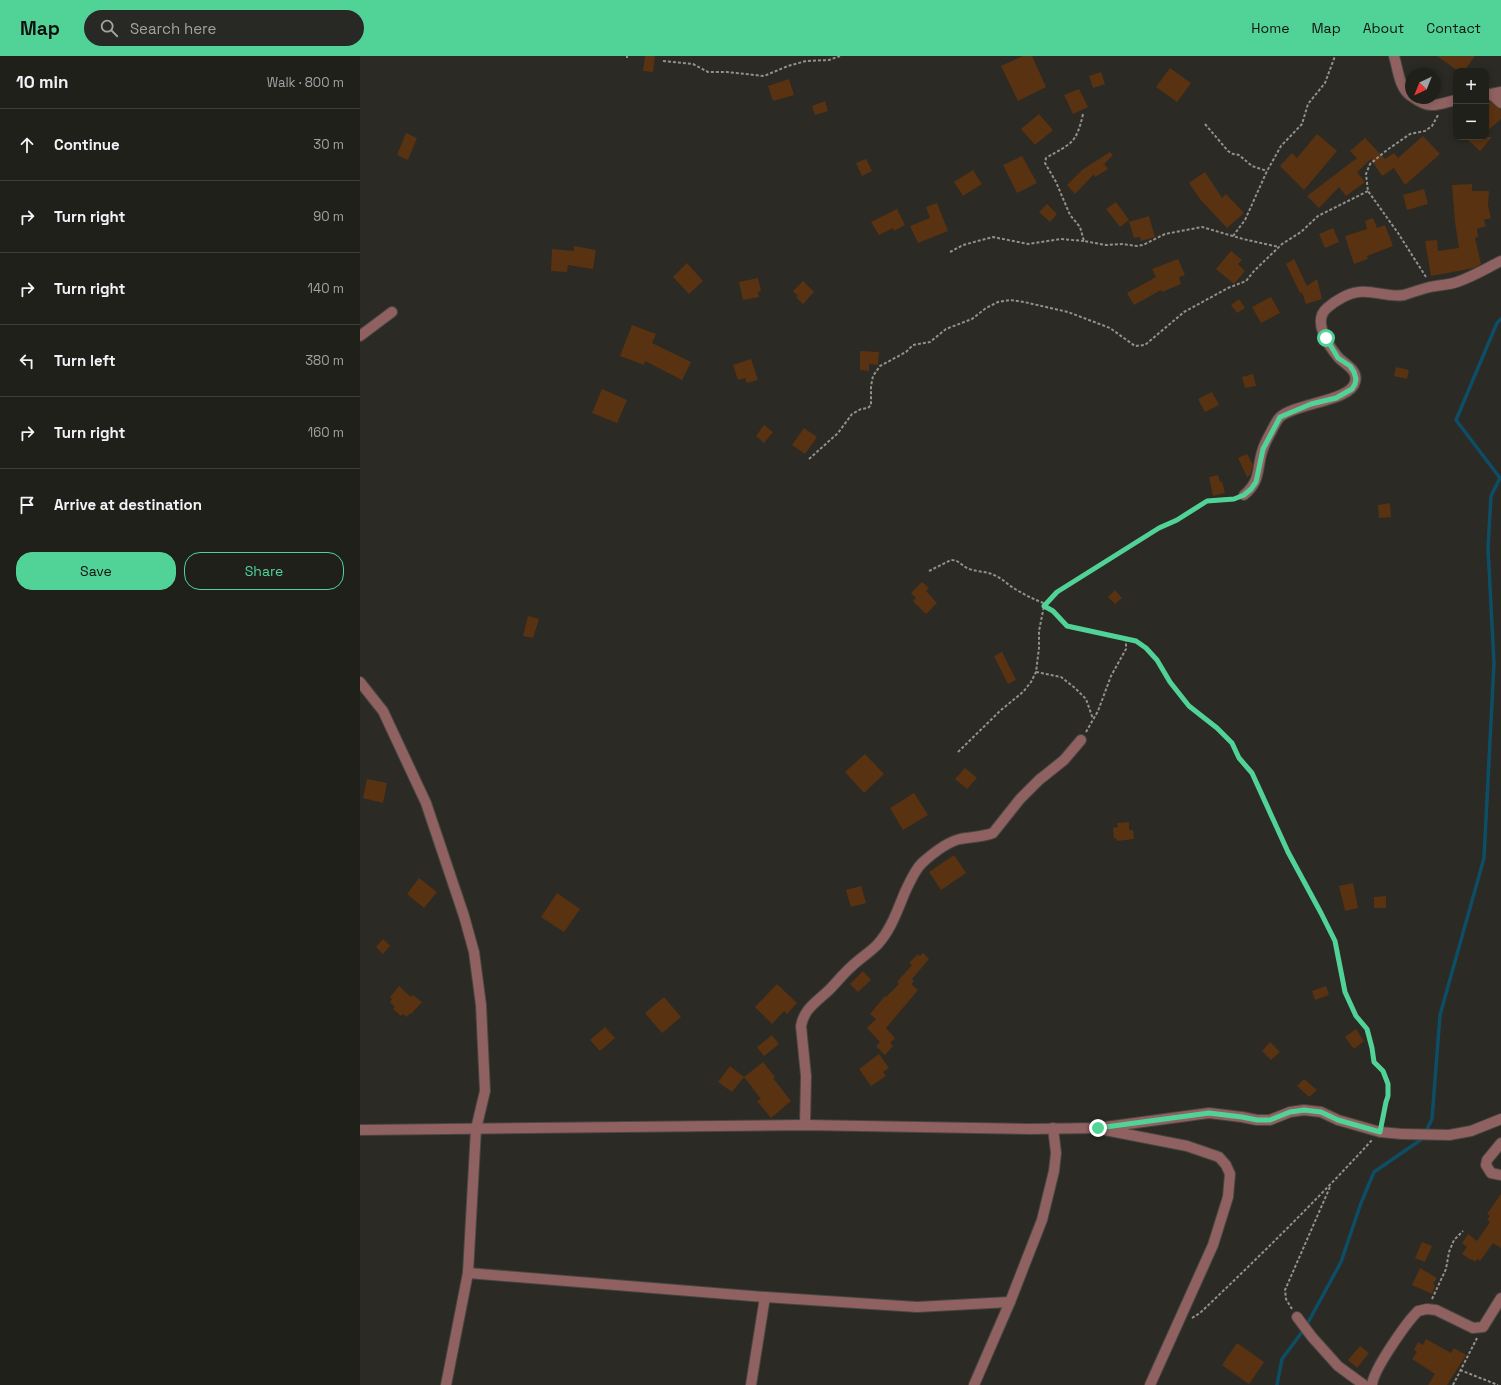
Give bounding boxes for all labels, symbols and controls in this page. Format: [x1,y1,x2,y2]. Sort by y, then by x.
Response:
search box [84,10,364,46]
text: Map [20,16,60,41]
icon: search [98,17,120,39]
text: Search here [130,19,216,38]
text: Home [1251,19,1289,37]
text: Map [1311,19,1341,37]
text: About [1363,19,1404,37]
text: Contact [1426,19,1481,37]
north arrow [1405,68,1441,104]
map controls [1453,68,1489,140]
button: + [1453,68,1489,104]
text: 10 min [16,71,69,93]
text: Walk · 800 m [267,74,344,91]
button: − [1453,104,1489,140]
icon: ahead [16,134,38,156]
text: Continue [54,135,120,154]
text: 30 m [313,136,344,153]
icon: right [16,206,38,228]
text: Turn right [54,207,125,226]
text: 90 m [313,208,344,225]
icon: right [16,278,38,300]
text: Turn right [54,279,125,298]
text: 140 m [308,280,344,297]
route start [1317,329,1335,347]
icon: left [16,350,38,372]
text: Turn left [54,351,116,370]
text: 380 m [305,352,344,369]
icon: right [16,422,38,444]
text: Turn right [54,423,125,442]
text: 160 m [308,424,344,441]
icon: arrive [16,494,38,516]
text: Arrive at destination [54,495,202,514]
button: Save [16,552,176,590]
button: Share [184,552,344,590]
route end [1089,1119,1107,1137]

